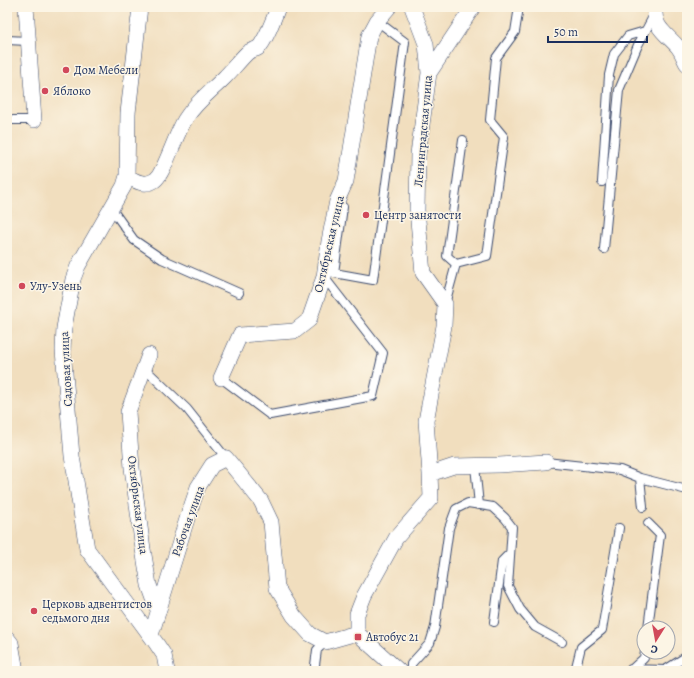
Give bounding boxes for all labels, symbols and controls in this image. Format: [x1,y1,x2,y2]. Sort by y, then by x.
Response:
scale bar [548,18,647,44]
text: 50 m [554,24,578,40]
place label: Дом Мебели [74,62,138,78]
marker: Дом Мебели [61,65,71,75]
street label: Ленинградская улица [410,74,436,188]
place label: Яблоко [53,83,91,99]
marker: Яблоко [40,86,50,96]
street label: Октябрьская улица [310,194,348,294]
place label: Центр занятости [374,207,461,223]
marker: Центр занятости [361,210,371,220]
place label: Улу-Узень [30,278,82,294]
marker: Улу-Узень [17,281,27,291]
street label: Садовая улица [56,331,76,407]
street label: Октябрьская улица [124,455,152,556]
street label: Рабочая улица [168,483,208,559]
place label: Церковь адвентистов седьмого дня [42,596,152,626]
marker: Церковь адвентистов седьмого дня [29,606,39,616]
north arrow [636,620,676,660]
place label: Автобус 21 [365,629,419,645]
marker: Автобус 21 [353,632,363,642]
text: С [649,641,659,657]

